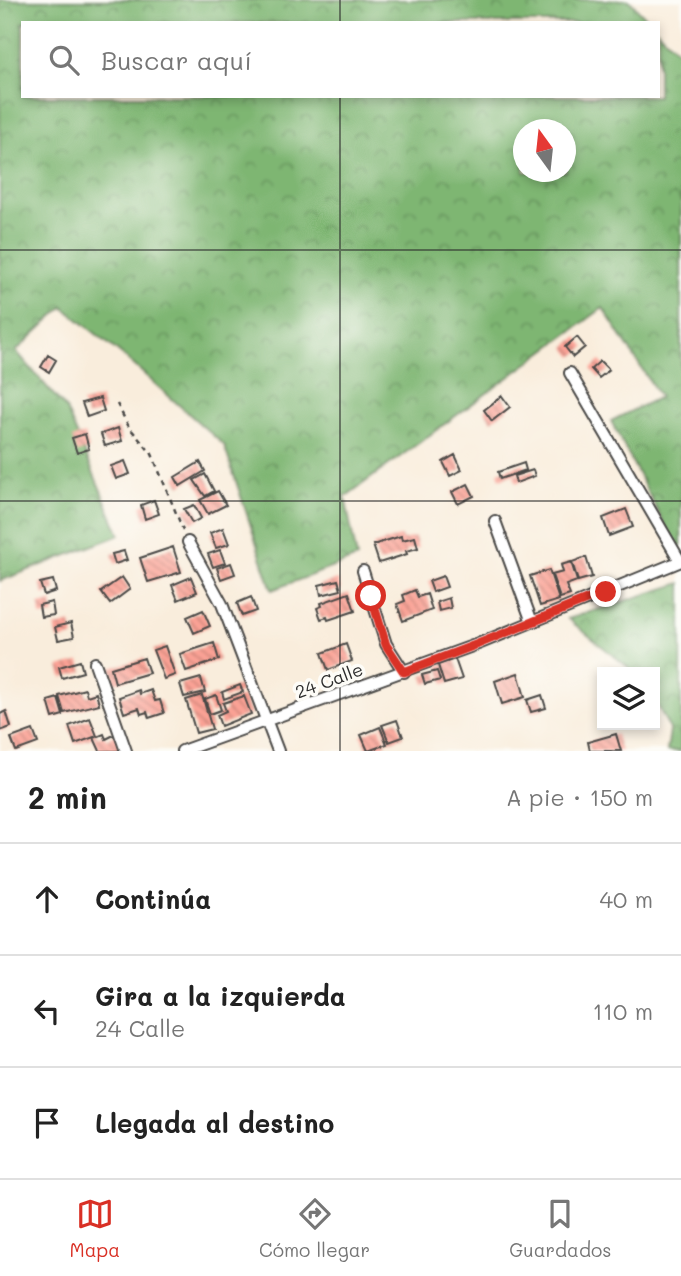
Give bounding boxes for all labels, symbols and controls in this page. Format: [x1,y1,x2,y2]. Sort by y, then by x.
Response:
search box [21,21,660,98]
icon: search [45,41,83,79]
text: Buscar aquí [101,43,252,77]
north arrow [513,119,576,182]
route end [590,576,621,607]
route start [355,580,386,611]
street label: 24 Calle [292,657,366,703]
map controls [597,667,660,730]
button: layers [597,667,660,730]
text: 2 min [28,777,107,817]
text: A pie · 150 m [506,782,653,812]
icon: ahead [28,880,66,918]
text: Continúa [95,882,211,916]
text: 40 m [600,884,653,914]
text: Gira a la izquierda [95,979,346,1013]
icon: left [28,992,66,1030]
text: 110 m [593,996,653,1026]
text: 24 Calle [95,1013,185,1043]
icon: arrive [28,1104,66,1142]
text: Llegada al destino [95,1106,334,1140]
tab: Mapa [70,1195,120,1262]
tab: Cómo llegar [259,1195,370,1262]
tab: Guardados [509,1195,611,1262]

